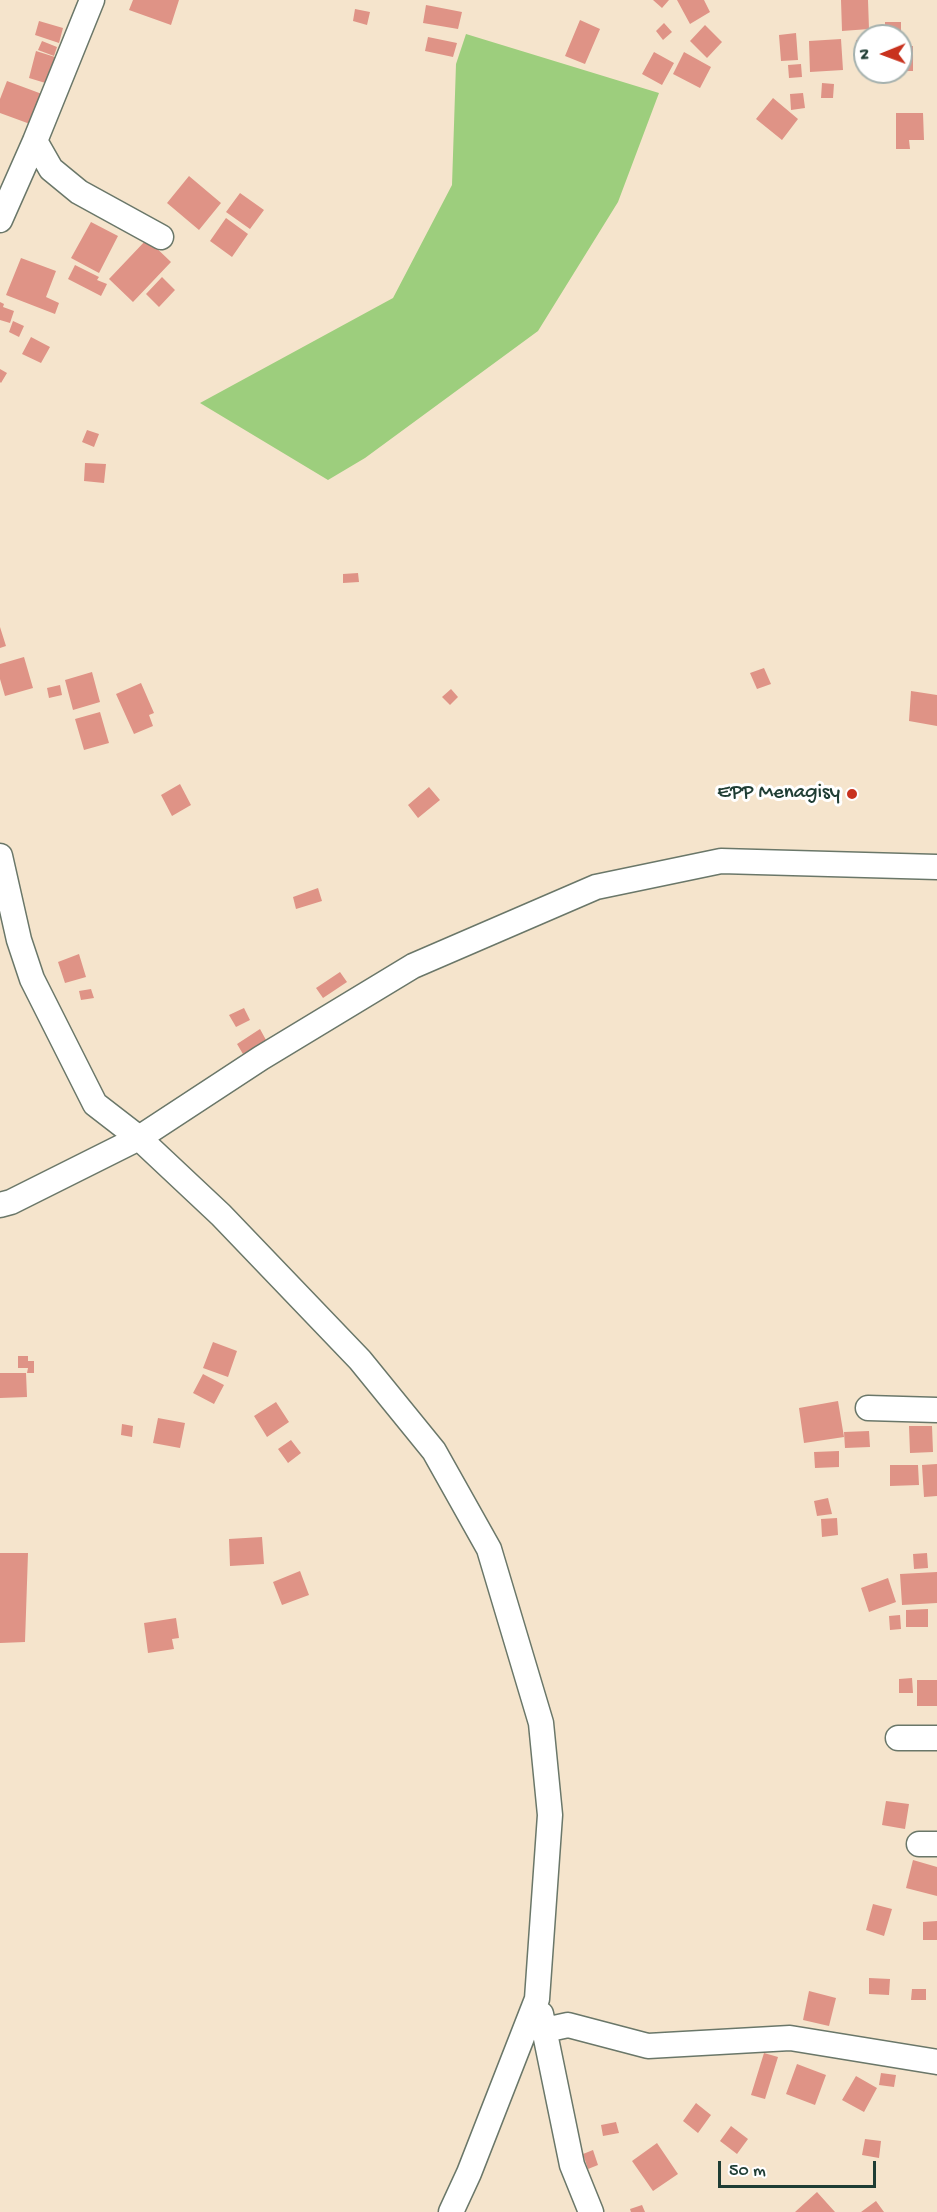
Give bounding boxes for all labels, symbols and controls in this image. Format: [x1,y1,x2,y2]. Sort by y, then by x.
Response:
north arrow [853,24,913,84]
text: N [857,49,876,60]
place label: EPP Menagisy [717,781,840,807]
marker: EPP Menagisy [845,787,859,801]
scale bar [721,2149,878,2187]
text: 50 m [729,2161,766,2182]

